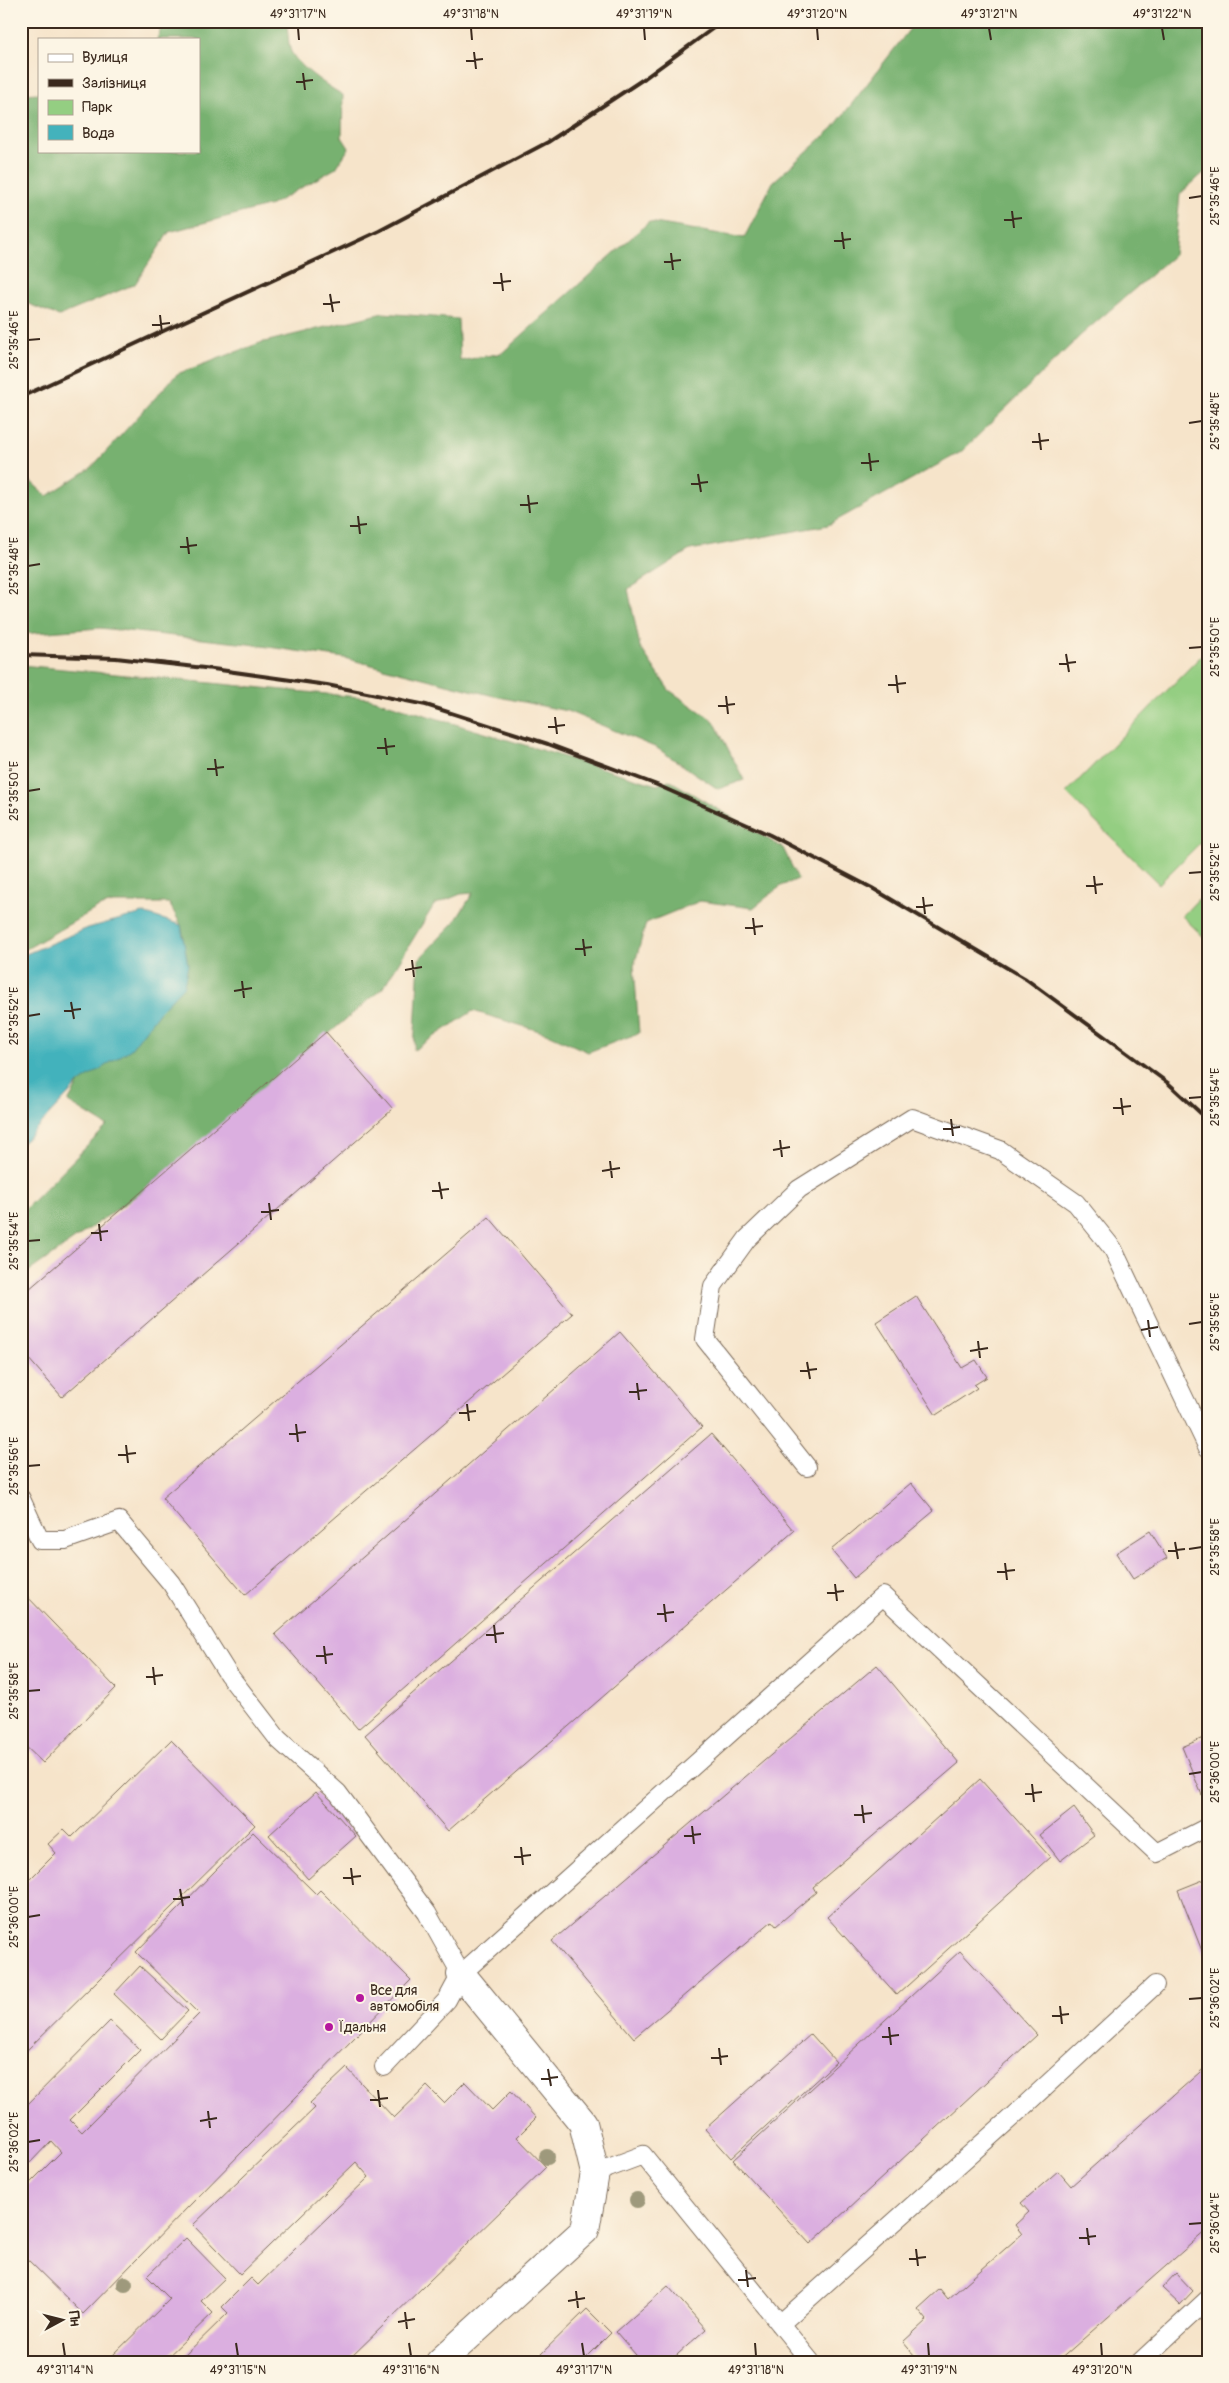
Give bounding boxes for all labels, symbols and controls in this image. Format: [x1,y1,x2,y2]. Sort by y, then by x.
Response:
text: 49°31'17"N [270,7,326,22]
text: 49°31'18"N [443,7,499,22]
text: 49°31'19"N [616,7,672,22]
text: 49°31'20"N [787,7,847,22]
text: 49°31'21"N [961,7,1017,22]
text: 49°31'22"N [1133,7,1191,22]
legend [38,38,200,152]
text: Вулиця [82,48,128,67]
text: Залізниця [82,74,146,93]
text: Парк [82,98,113,117]
text: Вода [82,124,115,143]
text: 25°35'46"E [1208,166,1223,226]
text: 25°35'46"E [7,310,22,370]
text: 25°35'48"E [1208,392,1223,450]
text: 25°35'48"E [7,537,22,595]
text: 25°35'50"E [1208,617,1223,677]
text: 25°35'50"E [7,761,22,821]
text: 25°35'52"E [1208,843,1223,901]
text: 25°35'52"E [7,987,22,1045]
text: 25°35'54"E [1208,1068,1223,1126]
text: 25°35'54"E [7,1212,22,1270]
text: 25°35'56"E [1208,1293,1223,1351]
text: 25°35'56"E [7,1437,22,1495]
text: 25°35'58"E [1208,1518,1223,1576]
text: 25°35'58"E [7,1662,22,1720]
text: 25°36'00"E [1208,1741,1223,1803]
text: 25°36'00"E [7,1886,22,1948]
text: 25°36'02"E [1208,1968,1223,2028]
place label: Все для автомобіля [370,1982,439,2015]
marker: Все для автомобіля [354,1992,366,2004]
place label: Їдальня [339,2019,386,2036]
marker: Їдальня [323,2021,335,2033]
text: 25°36'02"E [7,2112,22,2172]
text: 25°36'04"E [1208,2193,1223,2253]
north arrow [38,2296,88,2346]
text: Пн [65,2310,84,2327]
text: 49°31'14"N [37,2363,93,2378]
text: 49°31'15"N [210,2363,266,2378]
text: 49°31'16"N [383,2363,439,2378]
text: 49°31'17"N [556,2363,612,2378]
text: 49°31'18"N [728,2363,784,2378]
text: 49°31'19"N [901,2363,957,2378]
text: 49°31'20"N [1072,2363,1132,2378]

